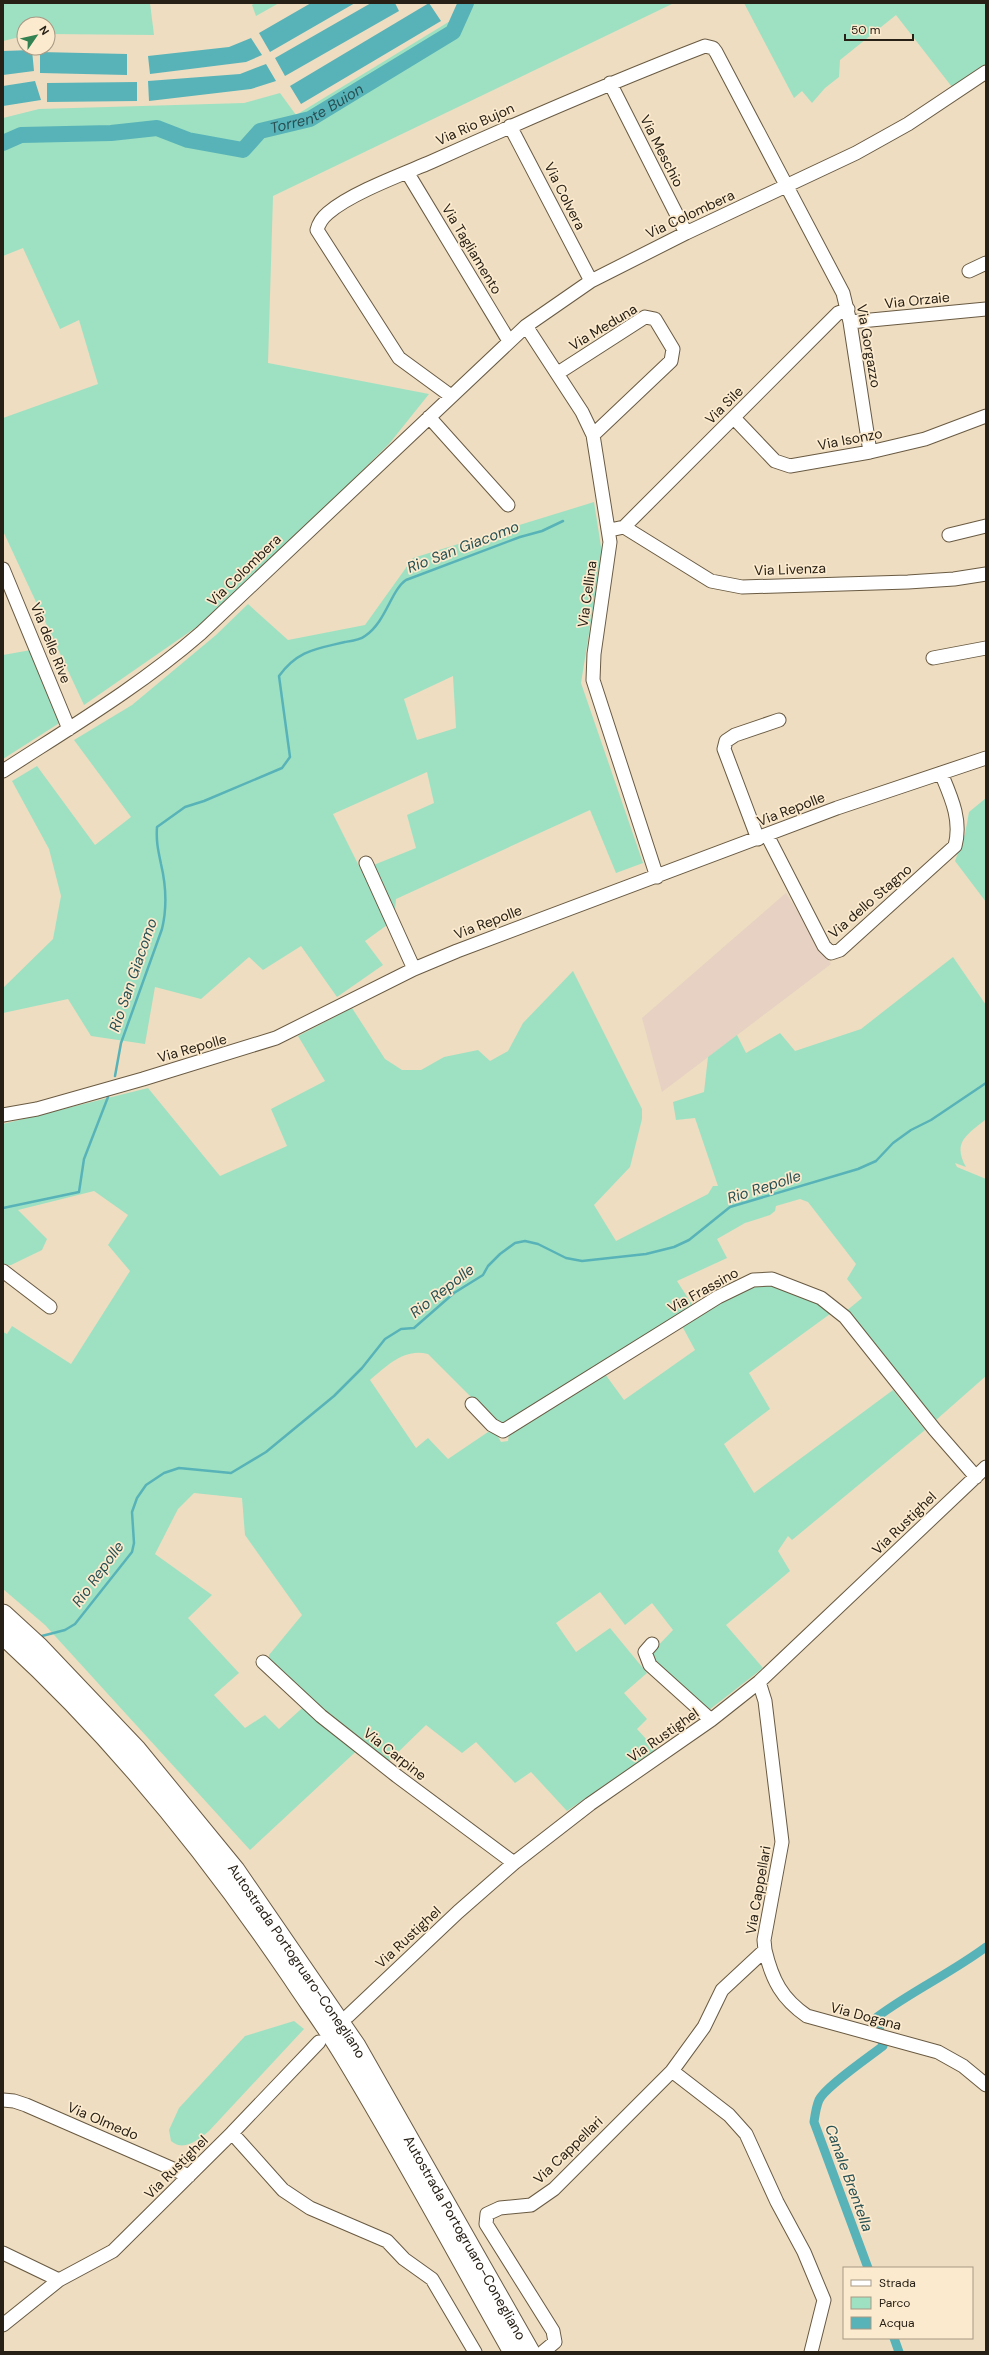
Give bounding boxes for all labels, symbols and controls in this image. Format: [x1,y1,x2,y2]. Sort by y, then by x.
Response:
north arrow [16,16,56,56]
scale bar [845,16,913,42]
text: 50 m [851,22,880,38]
text: N [36,23,52,38]
water label: Torrente Buion [268,79,367,138]
street label: Via Rio Bujon [433,99,517,149]
street label: Via Meschio [636,112,688,190]
street label: Via Colvera [540,159,590,233]
street label: Via Colombera [643,186,737,242]
street label: Via Tagliamento [438,200,506,298]
street label: Via Orzaie [884,288,951,312]
street label: Via Meduna [566,300,640,354]
street label: Via Gorgazzo [853,303,885,389]
street label: Via Sile [701,382,747,428]
street label: Via Isonzo [816,424,884,454]
water label: Rio San Giacomo [404,516,522,578]
street label: Via Colombera [203,530,285,610]
street label: Via Cellina [573,559,601,629]
street label: Via Livenza [754,559,826,579]
street label: Via delle Rive [27,600,75,686]
street label: Via Repolle [755,788,827,830]
street label: Via dello Stagno [825,860,915,942]
street label: Via Repolle [452,901,524,943]
water label: Rio San Giacomo [104,916,162,1034]
street label: Via Repolle [155,1030,229,1066]
water label: Rio Repolle [725,1166,804,1208]
water label: Rio Repolle [406,1259,479,1322]
street label: Via Frassino [664,1263,742,1317]
street label: Via Rustighel [868,1488,940,1558]
water label: Rio Repolle [67,1537,129,1611]
street label: Via Rustighel [624,1704,702,1766]
street label: Via Carpine [360,1724,430,1784]
street label: Via Cappellari [741,1844,775,1936]
street label: Autostrada Portogruaro-Conegliano [224,1859,370,2062]
street label: Via Rustighel [372,1902,444,1972]
street label: Via Dogana [829,1998,903,2034]
street label: Via Olmedo [65,2098,141,2144]
street label: Via Cappellari [530,2112,606,2188]
water label: Canale Brentella [820,2122,878,2234]
street label: Via Rustighel [140,2131,212,2203]
street label: Autostrada Portogruaro-Conegliano [400,2132,530,2343]
legend [843,2267,973,2339]
text: Strada [879,2275,916,2291]
text: Parco [879,2295,910,2311]
text: Acqua [879,2315,914,2331]

